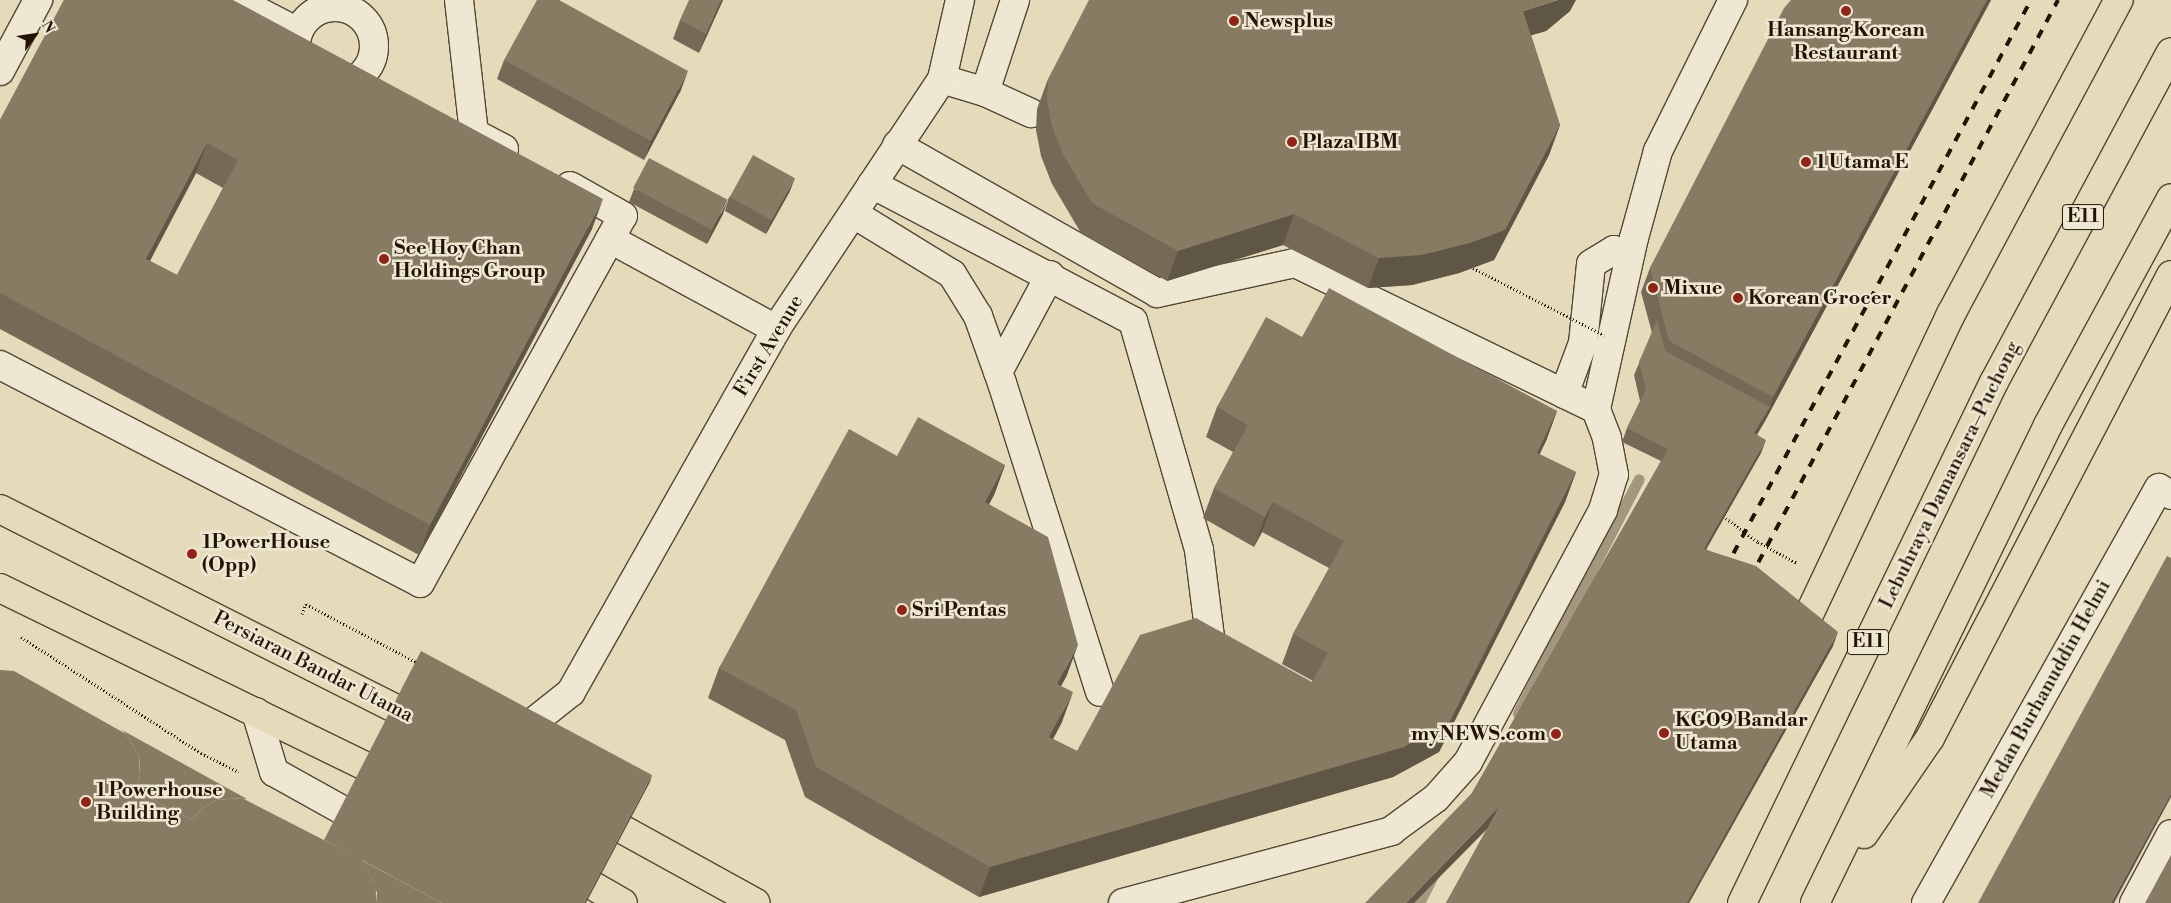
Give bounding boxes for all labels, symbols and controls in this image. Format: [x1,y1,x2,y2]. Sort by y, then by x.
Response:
marker: Hansang Korean Restaurant [1840,5,1852,17]
place label: Newsplus [1244,9,1333,33]
north arrow [10,10,60,60]
marker: Newsplus [1228,15,1240,27]
text: N [37,18,58,37]
place label: Hansang Korean Restaurant [1767,19,1925,66]
place label: Plaza IBM [1302,130,1398,154]
marker: Plaza IBM [1286,136,1298,148]
place label: 1 Utama E [1816,150,1908,174]
marker: 1 Utama E [1800,156,1812,168]
road number: E11 [2062,200,2104,233]
place label: See Hoy Chan Holdings Group [394,236,546,283]
marker: See Hoy Chan Holdings Group [378,253,390,265]
place label: Mixue [1663,276,1722,300]
marker: Mixue [1647,282,1659,294]
place label: Korean Grocer [1748,286,1892,310]
street label: First Avenue [729,291,809,401]
marker: Korean Grocer [1732,292,1744,304]
street label: Lebuhraya Damansara–Puchong [1875,337,2025,613]
place label: 1PowerHouse (Opp) [202,530,330,577]
marker: 1PowerHouse (Opp) [186,548,198,560]
street label: Medan Burhanuddin Helmi [1976,576,2116,802]
place label: Sri Pentas [912,598,1006,622]
marker: Sri Pentas [896,604,908,616]
street label: Persiaran Bandar Utama [209,606,417,728]
road number: E11 [1847,626,1889,659]
place label: KG09 Bandar Utama [1675,709,1808,756]
place label: myNEWS.com [1411,722,1546,746]
marker: KG09 Bandar Utama [1657,726,1671,740]
marker: myNEWS.com [1550,728,1562,740]
place label: 1 Powerhouse Building [96,778,223,825]
marker: 1 Powerhouse Building [80,796,92,808]

